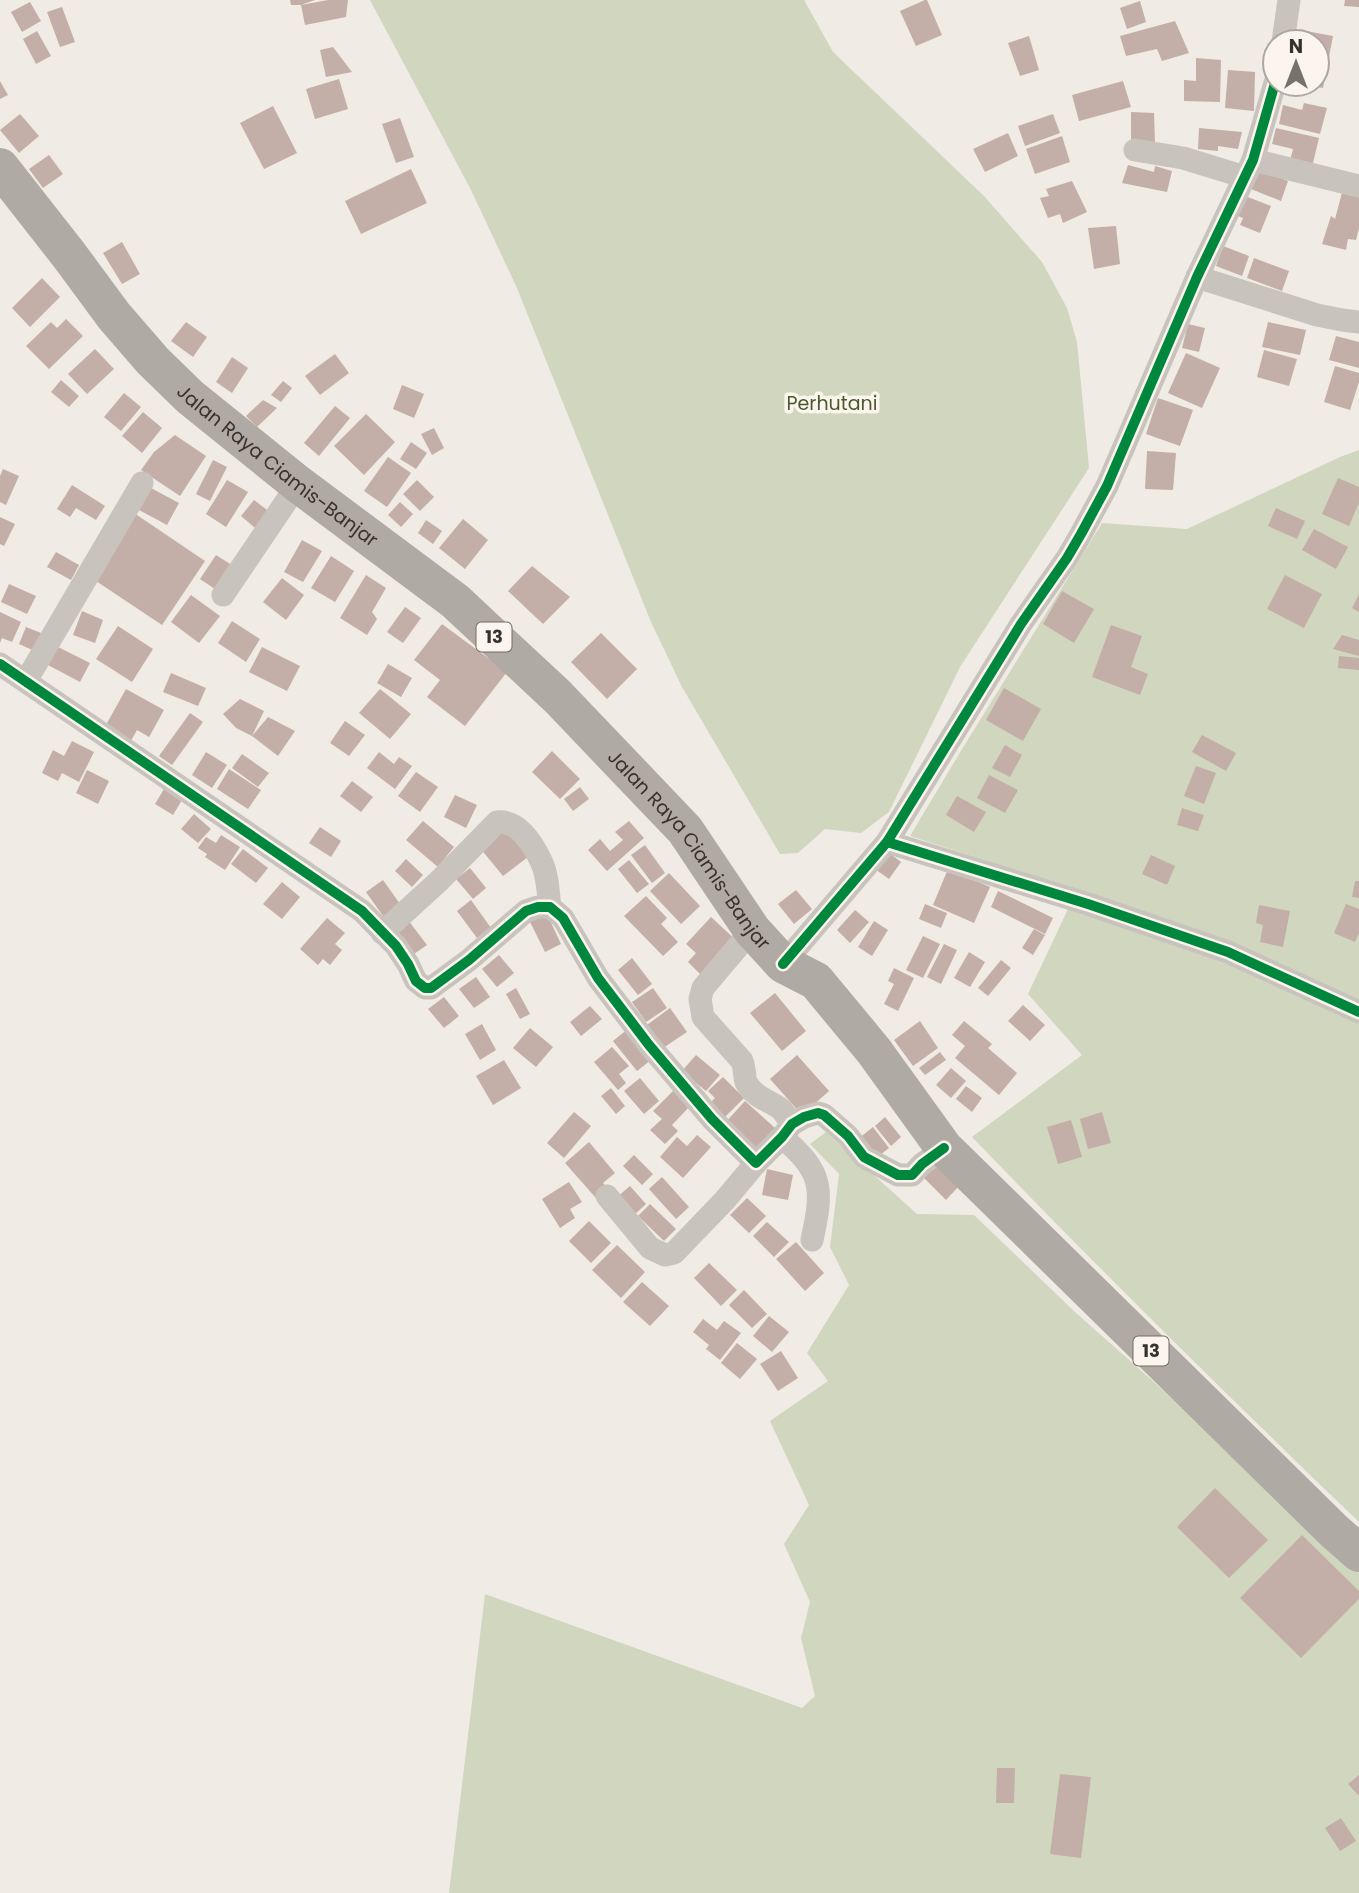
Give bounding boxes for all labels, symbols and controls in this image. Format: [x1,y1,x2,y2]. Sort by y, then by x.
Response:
north arrow [1261,28,1331,98]
text: N [1289,33,1303,60]
street label: Jalan Raya Ciamis-Banjar [171,378,384,553]
park label: Perhutani [787,390,877,417]
road number: 13 [476,622,512,652]
street label: Jalan Raya Ciamis-Banjar [601,744,777,956]
road number: 13 [1134,1336,1168,1366]

